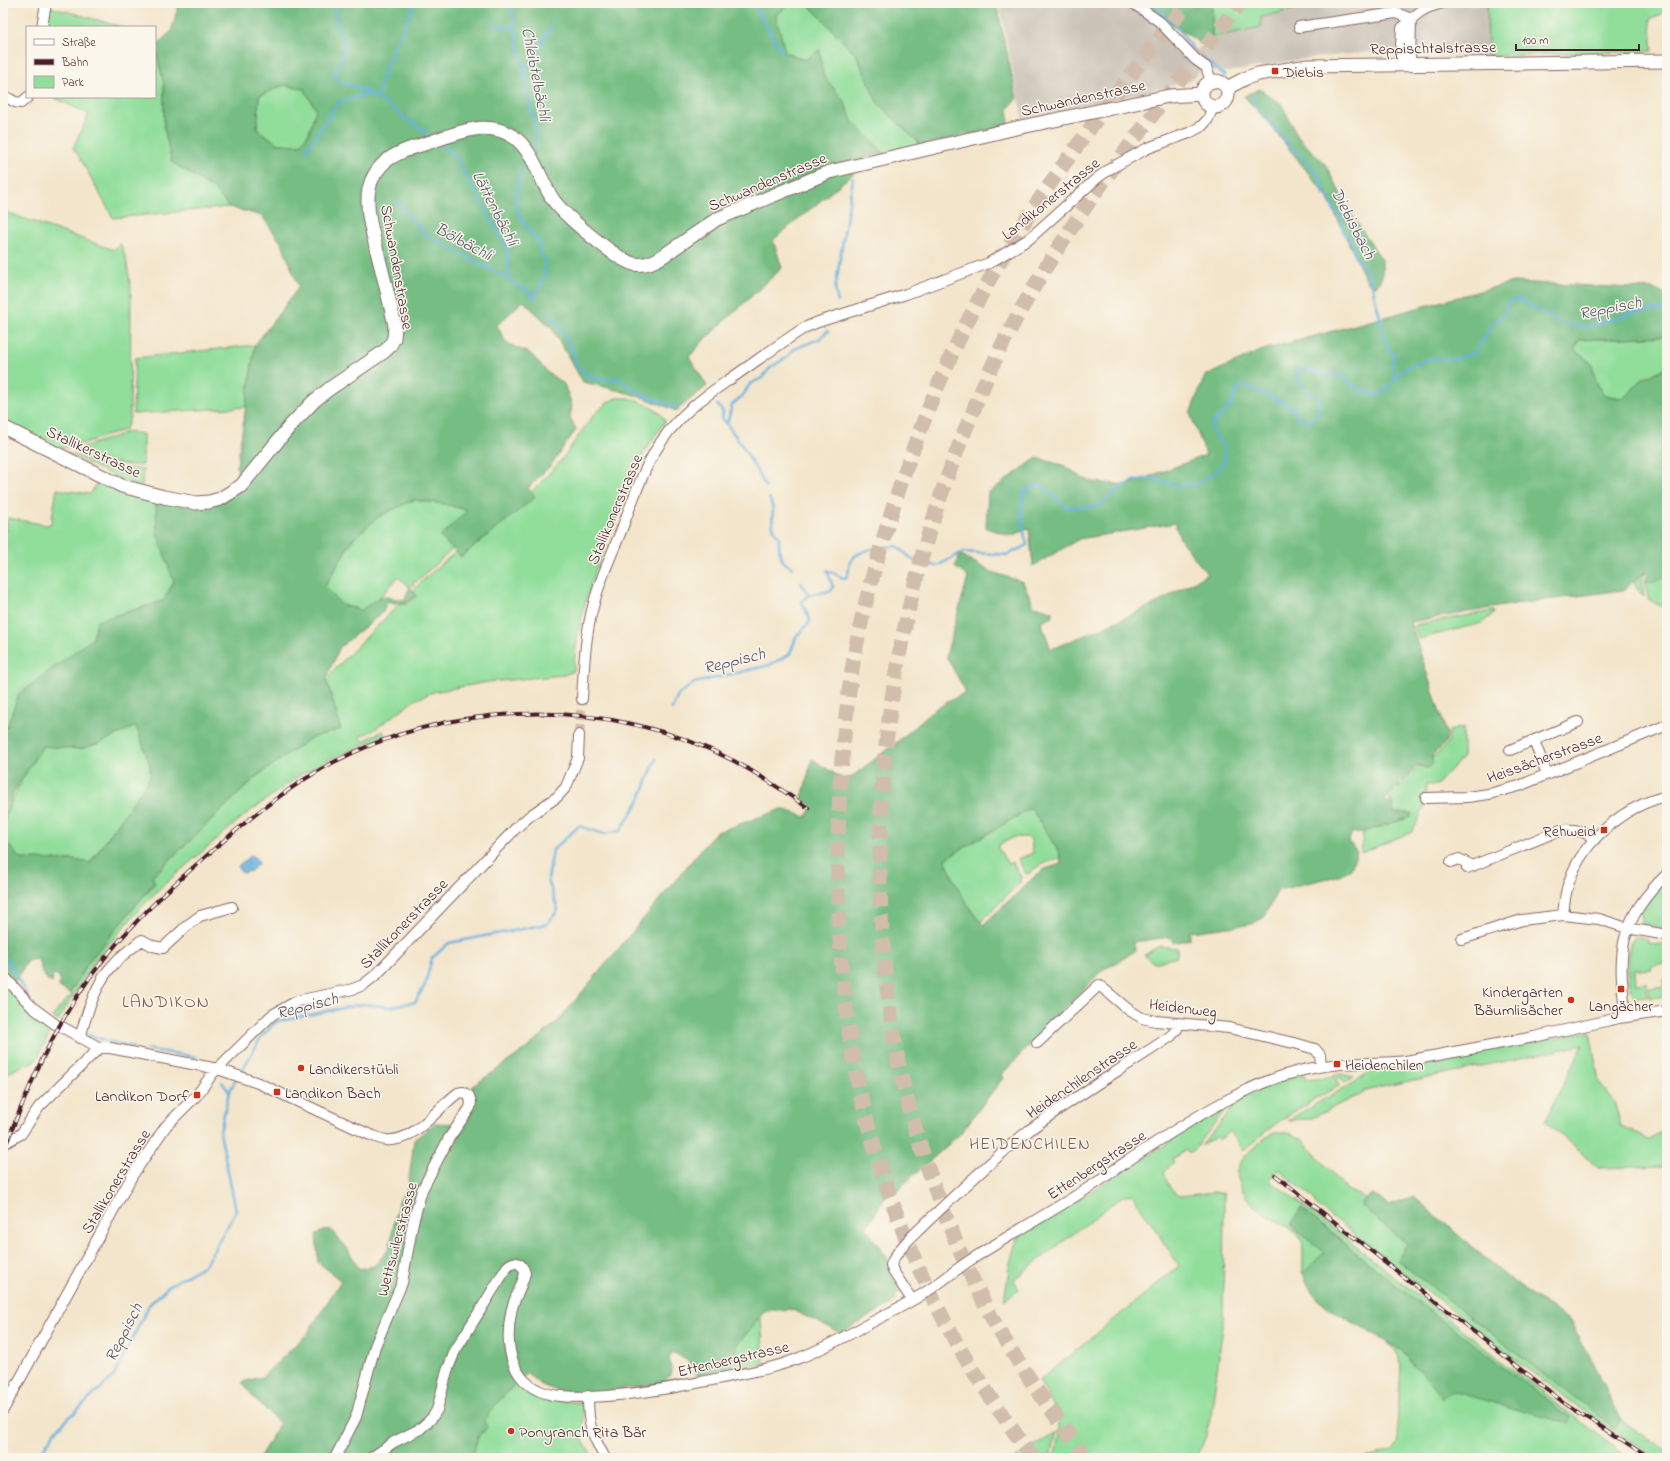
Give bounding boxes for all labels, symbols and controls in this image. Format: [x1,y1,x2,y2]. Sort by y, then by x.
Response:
water label: Chleibtelbächli [514,25,557,125]
legend [26,26,156,98]
scale bar [1516,26,1639,52]
text: 100 m [1522,32,1549,50]
text: Straße [62,34,96,52]
street label: Reppischtalstrasse [1370,36,1497,62]
text: Bahn [61,54,88,72]
place label: Diebis [1282,61,1324,85]
marker: Diebis [1270,66,1280,76]
text: Park [62,74,84,92]
street label: Schwandenstrasse [1019,74,1149,124]
street label: Schwandenstrasse [705,147,832,219]
street label: Landikonerstrasse [997,152,1106,247]
water label: Lättenbächli [465,167,525,252]
water label: Diebisbach [1324,183,1382,265]
street label: Schwandenstrasse [373,203,419,333]
water label: Bölbächli [430,217,498,269]
water label: Reppisch [1577,290,1644,327]
street label: Stallikerstrasse [42,420,145,486]
street label: Stallikonerstrasse [582,450,650,569]
water label: Reppisch [701,642,769,681]
street label: Heissächerstrasse [1484,727,1606,791]
place label: Rehweid [1543,820,1596,844]
marker: Rehweid [1599,825,1609,835]
street label: Stallikonerstrasse [355,873,455,975]
place label: Kindergarten Bäumlisächer [1473,981,1563,1023]
marker: Langächer [1616,984,1626,994]
water label: Reppisch [274,987,342,1026]
district label: LANDIKON [122,990,210,1016]
street label: Heidenweg [1147,993,1218,1025]
marker: Kindergarten Bäumlisächer [1566,995,1576,1005]
place label: Langächer [1589,995,1653,1019]
street label: Heidenchilenstrasse [1022,1033,1143,1126]
place label: Heidenchilen [1345,1054,1424,1078]
place label: Landikerstübli [309,1058,399,1082]
marker: Heidenchilen [1332,1059,1342,1069]
marker: Landikerstübli [296,1063,306,1073]
place label: Landikon Bach [285,1082,381,1106]
place label: Landikon Dorf [95,1085,190,1109]
marker: Landikon Bach [272,1087,282,1097]
marker: Landikon Dorf [192,1090,202,1100]
street label: Stallikonerstrasse [76,1124,158,1239]
street label: Ettenbergstrasse [1043,1124,1152,1207]
district label: HEIDENCHILEN [969,1132,1091,1157]
street label: Wettswilerstrasse [371,1179,425,1299]
water label: Reppisch [99,1298,150,1366]
street label: Ettenbergstrasse [675,1335,792,1384]
place label: Ponyranch Rita Bär [519,1421,646,1445]
marker: Ponyranch Rita Bär [506,1426,516,1436]

